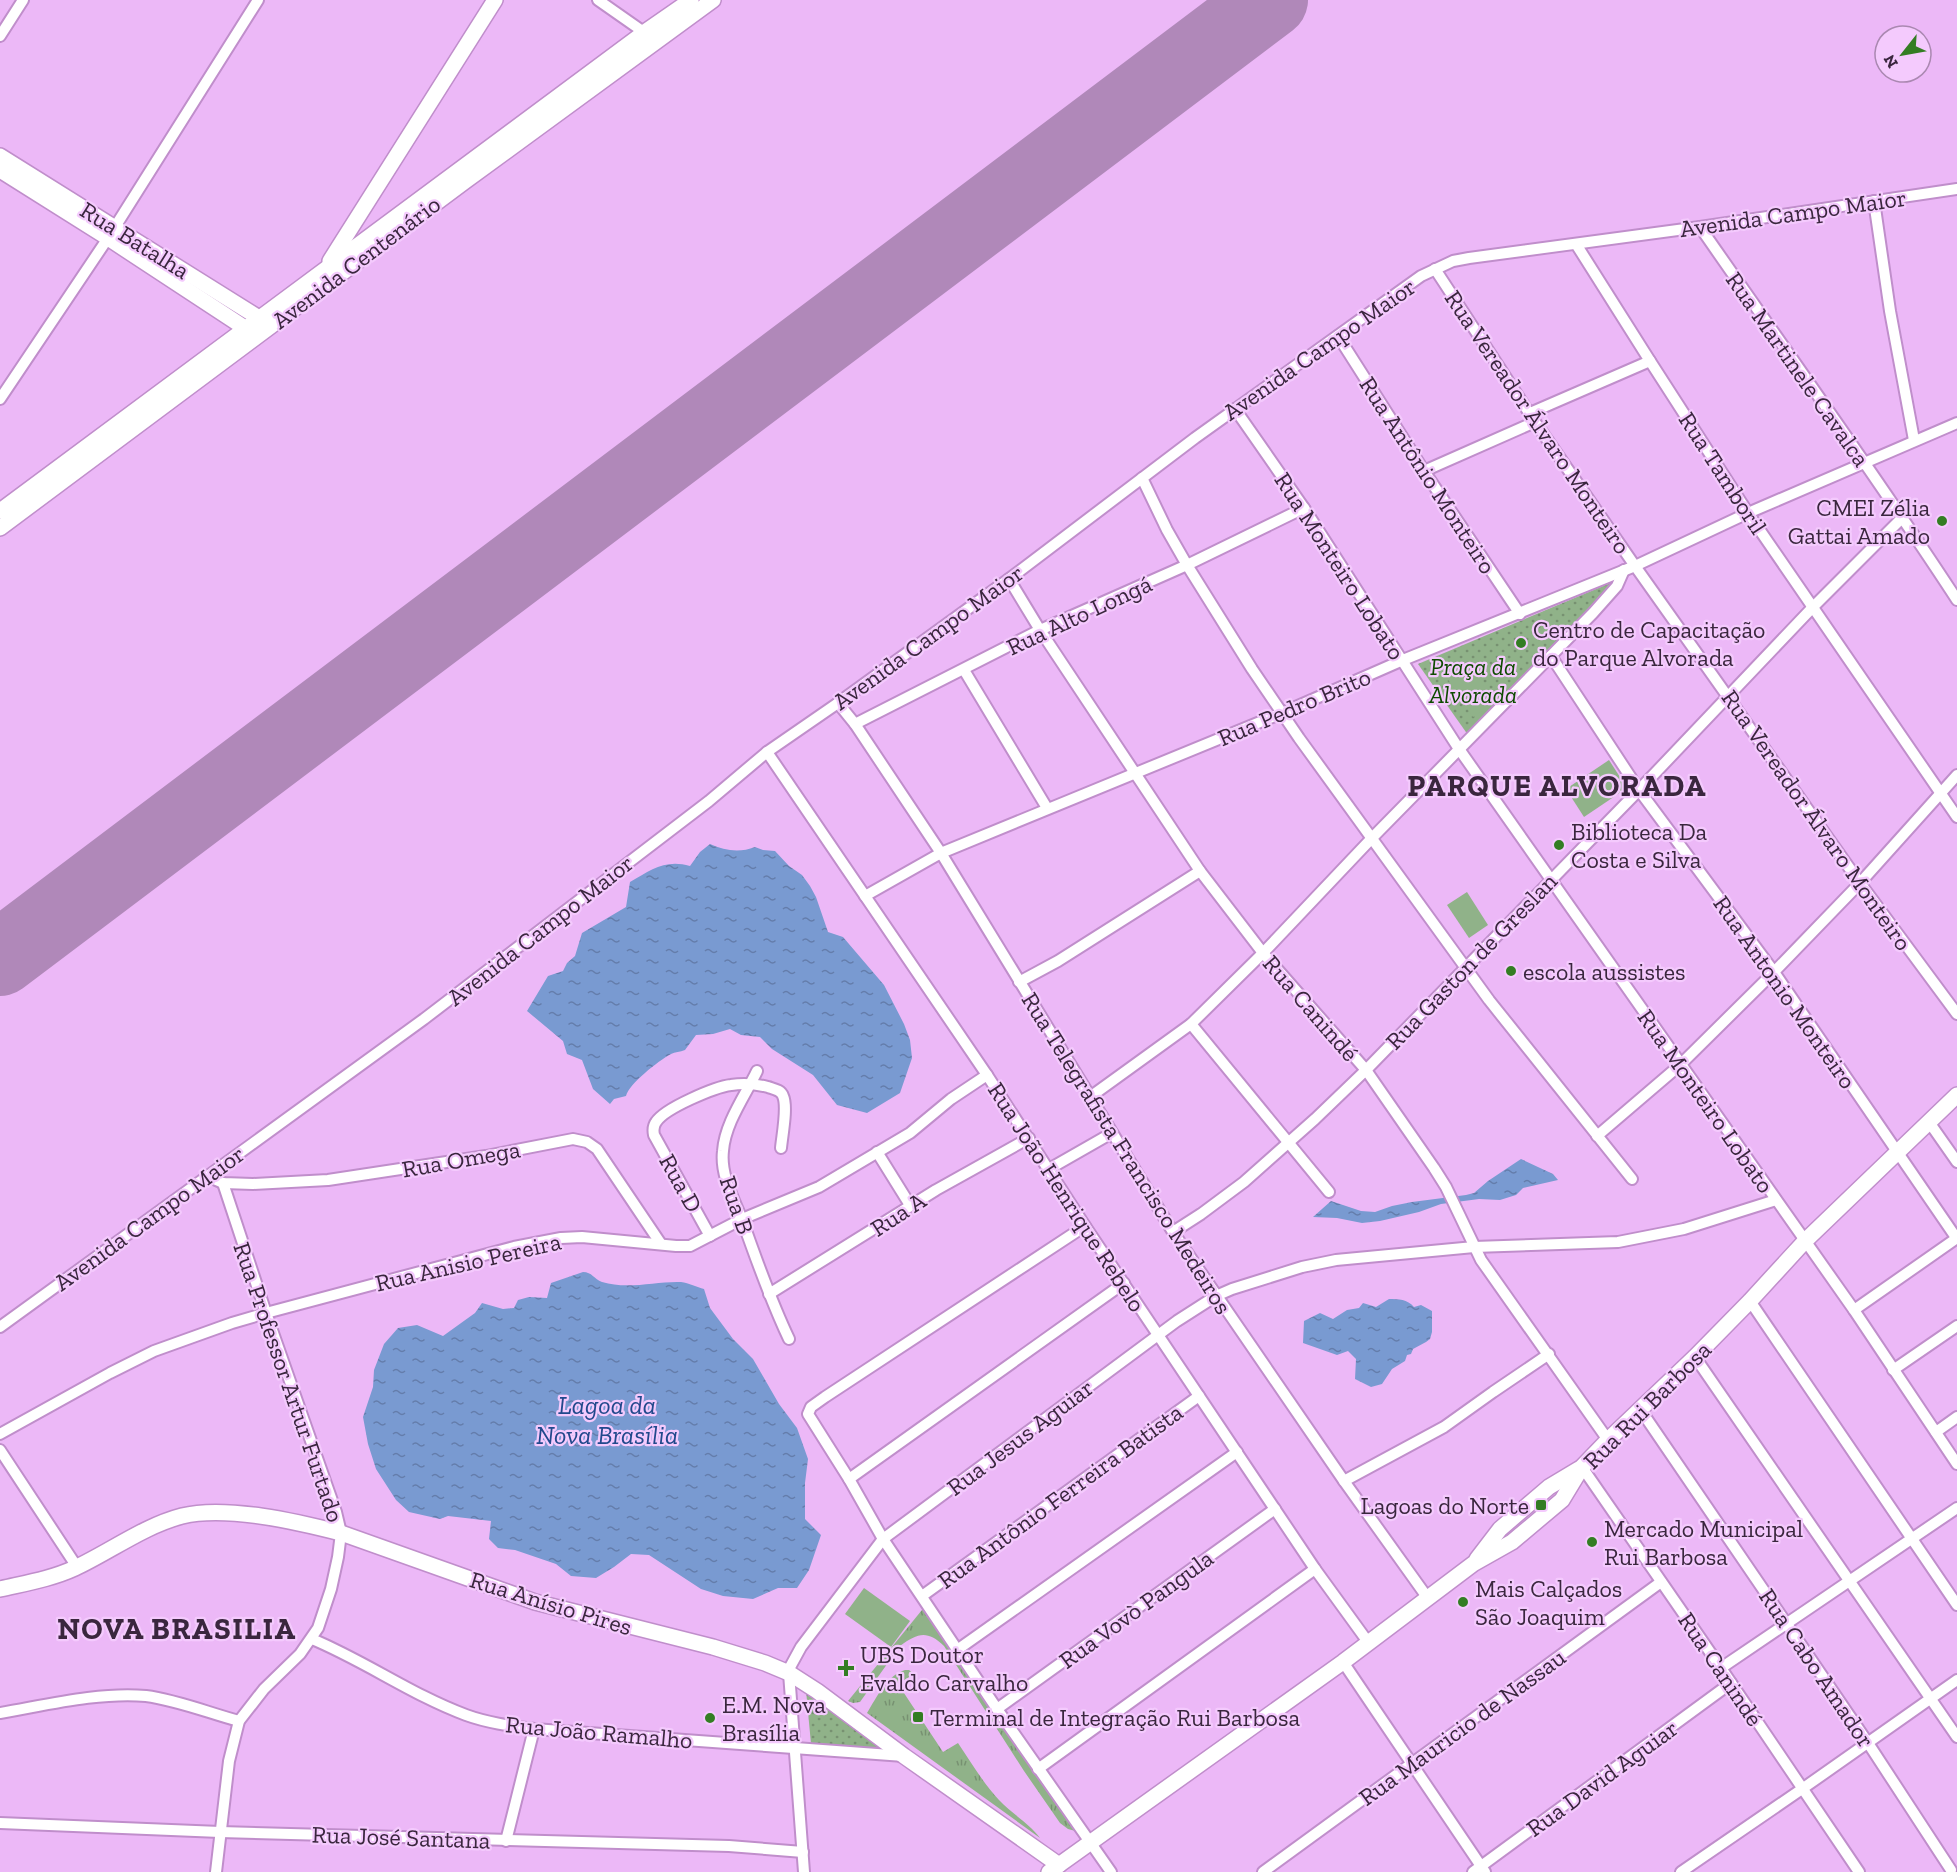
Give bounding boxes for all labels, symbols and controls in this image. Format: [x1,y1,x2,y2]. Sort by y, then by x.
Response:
north arrow [1873,24,1933,84]
text: N [1879,51,1902,72]
street label: Avenida Campo Maior [1678,183,1908,243]
street label: Avenida Centenário [266,189,446,335]
street label: Rua Batalha [75,195,195,285]
street label: Rua Martinele Cavalca [1720,266,1876,472]
street label: Avenida Campo Maior [1217,272,1421,426]
street label: Rua Vereador Álvaro Monteiro [1439,285,1637,559]
street label: Rua Antônio Monteiro [1353,371,1503,579]
street label: Rua Tamboril [1673,407,1773,539]
street label: Rua Monteiro Lobato [1269,467,1411,665]
place label: CMEI Zélia Gattai Amado [1788,493,1930,550]
marker: CMEI Zélia Gattai Amado [1935,514,1949,528]
street label: Avenida Campo Maior [827,558,1029,716]
street label: Rua Alto Longá [1002,568,1157,661]
place label: Centro de Capacitação do Parque Alvorada [1533,615,1765,672]
marker: Centro de Capacitação do Parque Alvorada [1514,636,1528,650]
park label: Praça da Alvorada [1428,652,1517,709]
street label: Rua Pedro Brito [1213,662,1375,752]
street label: Rua Vereador Álvaro Monteiro [1716,684,1918,956]
district label: PARQUE ALVORADA [1407,768,1707,804]
place label: Biblioteca Da Costa e Silva [1571,817,1708,874]
marker: Biblioteca Da Costa e Silva [1552,838,1566,852]
street label: Avenida Campo Maior [441,848,639,1012]
street label: Rua Gaston de Greslan [1379,866,1563,1055]
street label: Rua Antonio Monteiro [1707,890,1863,1094]
street label: Rua Canindé [1257,949,1365,1067]
place label: escola aussistes [1523,957,1686,986]
marker: escola aussistes [1504,964,1518,978]
street label: Rua Telegrafista Francisco Medeiros [1016,987,1238,1319]
street label: Rua Monteiro Lobato [1632,1003,1780,1199]
street label: Rua João Henrique Rebelo [982,1077,1152,1317]
street label: Rua Omega [400,1134,523,1184]
street label: Avenida Campo Maior [48,1139,250,1297]
street label: Rua D [653,1149,709,1217]
street label: Rua B [714,1172,760,1238]
street label: Rua A [865,1185,931,1243]
street label: Rua Anisio Pereira [372,1226,564,1297]
street label: Rua Professor Artur Furtado [227,1238,351,1526]
street label: Rua Rui Barbosa [1577,1335,1717,1475]
street label: Rua Jesus Aguiar [941,1372,1099,1502]
water label: Lagoa da Nova Brasília [536,1389,678,1451]
street label: Rua Antônio Ferreira Batista [932,1397,1188,1595]
place label: Lagoas do Norte [1361,1491,1529,1520]
marker: Lagoas do Norte [1534,1498,1548,1512]
place label: Mercado Municipal Rui Barbosa [1604,1514,1803,1571]
marker: Mercado Municipal Rui Barbosa [1585,1535,1599,1549]
street label: Rua Vovò Pangula [1053,1543,1219,1675]
street label: Rua Anísio Pires [466,1565,636,1641]
place label: Mais Calçados São Joaquim [1475,1574,1622,1631]
street label: Rua Cabo Amador [1753,1583,1881,1753]
marker: Mais Calçados São Joaquim [1456,1595,1470,1609]
street label: Rua Canindé [1672,1607,1770,1731]
district label: NOVA BRASILIA [57,1611,297,1647]
place label: UBS Doutor Evaldo Carvalho [860,1640,1028,1697]
street label: Rua Mauricio de Nassau [1353,1642,1571,1812]
marker: UBS Doutor Evaldo Carvalho [837,1659,855,1677]
place label: E.M. Nova Brasília [722,1690,826,1747]
place label: Terminal de Integração Rui Barbosa [930,1703,1300,1732]
street label: Rua João Ramalho [504,1709,694,1755]
marker: Terminal de Integração Rui Barbosa [911,1710,925,1724]
marker: E.M. Nova Brasília [703,1711,717,1725]
street label: Rua David Aguiar [1521,1713,1683,1843]
street label: Rua José Santana [311,1819,491,1855]

